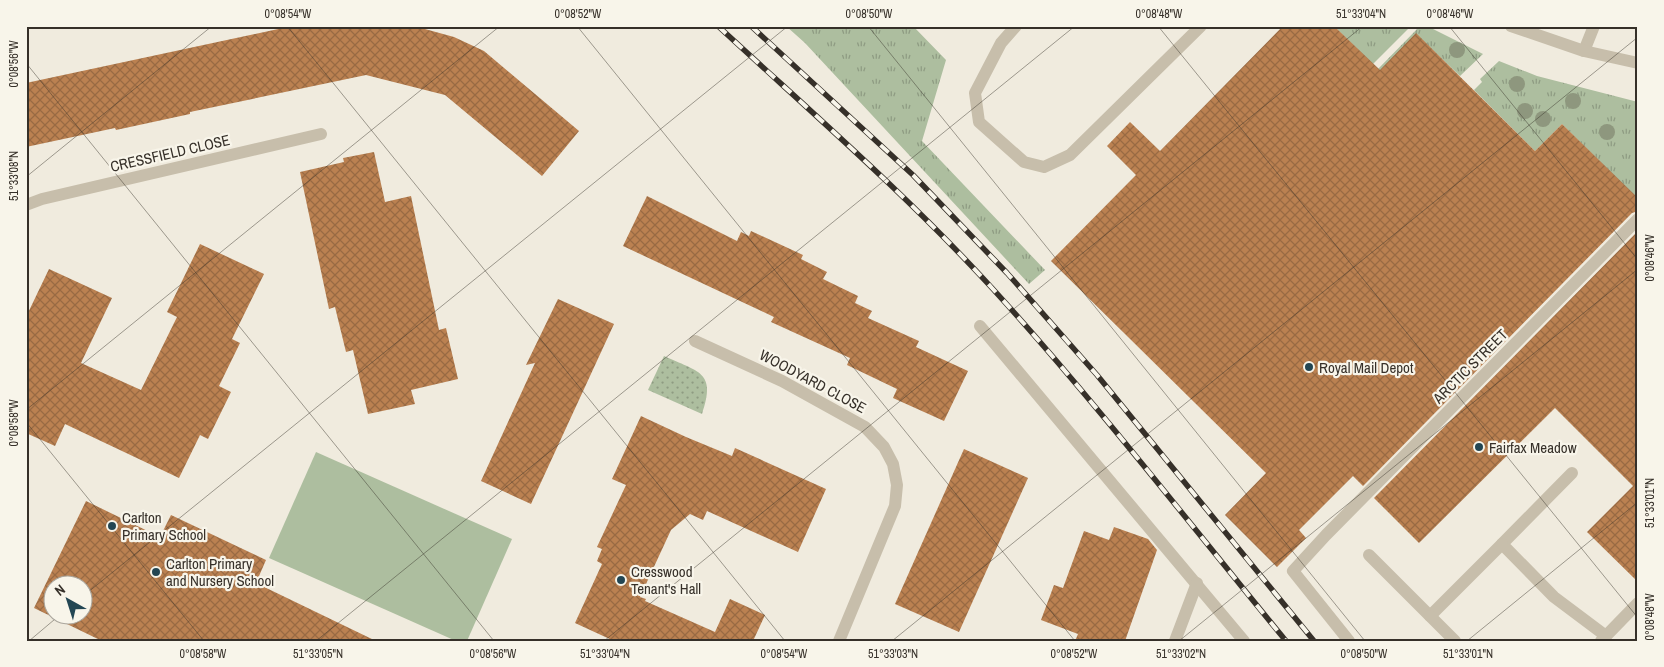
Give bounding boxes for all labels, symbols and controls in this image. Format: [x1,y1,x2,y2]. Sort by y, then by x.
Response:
text: 0°08'54"W [265,6,312,22]
text: 0°08'52"W [555,6,602,22]
text: 0°08'50"W [846,6,893,22]
text: 0°08'48"W [1136,6,1183,22]
text: 51°33'04"N [1336,6,1386,22]
text: 0°08'46"W [1427,6,1474,22]
text: 0°08'56"W [6,40,22,87]
street label: CRESSFIELD CLOSE [108,129,232,177]
text: 51°33'08"N [6,151,22,201]
text: 0°08'46"W [1642,234,1658,281]
street label: ARCTIC STREET [1427,324,1512,409]
street label: WOODYARD CLOSE [756,344,870,418]
place label: Royal Mail Depot [1319,357,1414,378]
marker: Royal Mail Depot [1303,361,1315,373]
text: 0°08'58"W [6,399,22,446]
place label: Fairfax Meadow [1489,437,1577,458]
marker: Fairfax Meadow [1473,441,1485,453]
text: 51°33'01"N [1642,478,1658,528]
place label: Carlton Primary School [122,507,206,545]
marker: Carlton Primary School [106,520,118,532]
place label: Carlton Primary and Nursery School [166,553,274,591]
place label: Cresswood Tenant's Hall [631,561,701,599]
marker: Carlton Primary and Nursery School [150,566,162,578]
north arrow [42,574,92,624]
marker: Cresswood Tenant's Hall [615,574,627,586]
text: N [51,580,69,600]
text: 0°08'48"W [1642,593,1658,640]
text: 0°08'58"W [180,646,227,662]
text: 51°33'05"N [293,646,343,662]
text: 0°08'56"W [470,646,517,662]
text: 51°33'04"N [580,646,630,662]
text: 0°08'54"W [761,646,808,662]
text: 51°33'03"N [868,646,918,662]
text: 0°08'52"W [1051,646,1098,662]
text: 51°33'02"N [1156,646,1206,662]
text: 0°08'50"W [1341,646,1388,662]
text: 51°33'01"N [1443,646,1493,662]

